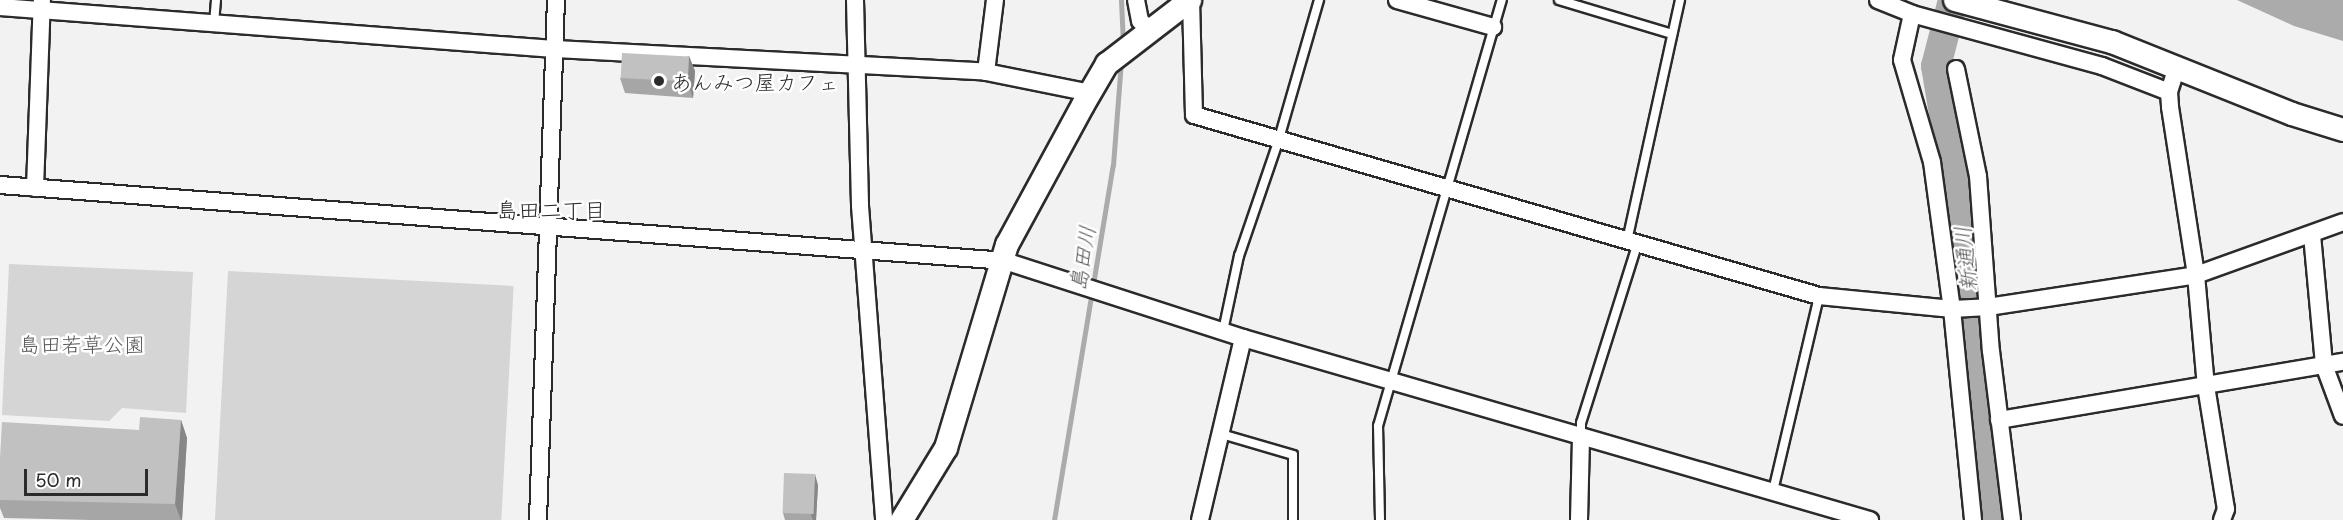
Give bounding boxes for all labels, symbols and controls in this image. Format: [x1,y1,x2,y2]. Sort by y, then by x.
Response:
place label: あんみつ屋カフェ [671,68,839,94]
marker: あんみつ屋カフェ [652,74,666,88]
district label: 島田二丁目 [496,196,606,222]
water label: 島田川 [1063,223,1099,293]
water label: 新通川 [1947,225,1981,293]
park label: 島田若草公園 [19,330,145,356]
scale bar [27,457,152,495]
text: 50 m [35,466,82,493]

